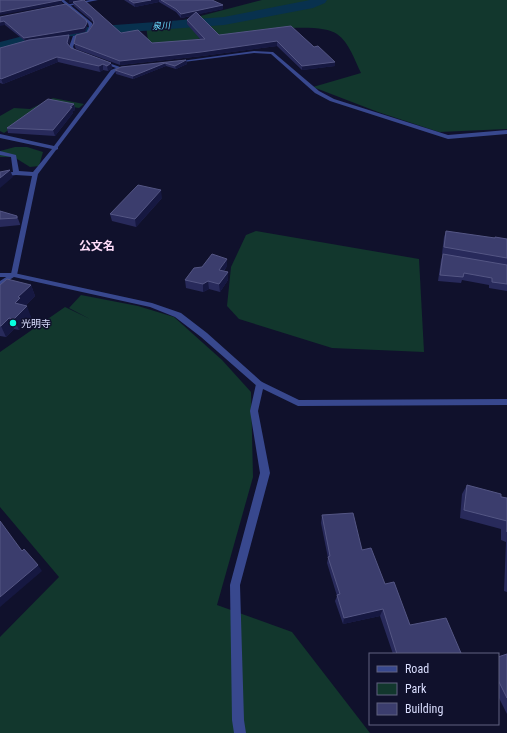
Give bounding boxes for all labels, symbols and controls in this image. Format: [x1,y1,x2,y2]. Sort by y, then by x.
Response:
water label: 泉川 [152,20,171,32]
district label: 公文名 [79,239,115,253]
marker: 光明寺 [8,318,18,328]
place label: 光明寺 [21,318,51,329]
legend [369,653,499,725]
text: Road [405,662,429,676]
text: Park [405,682,427,696]
text: Building [405,702,443,716]

